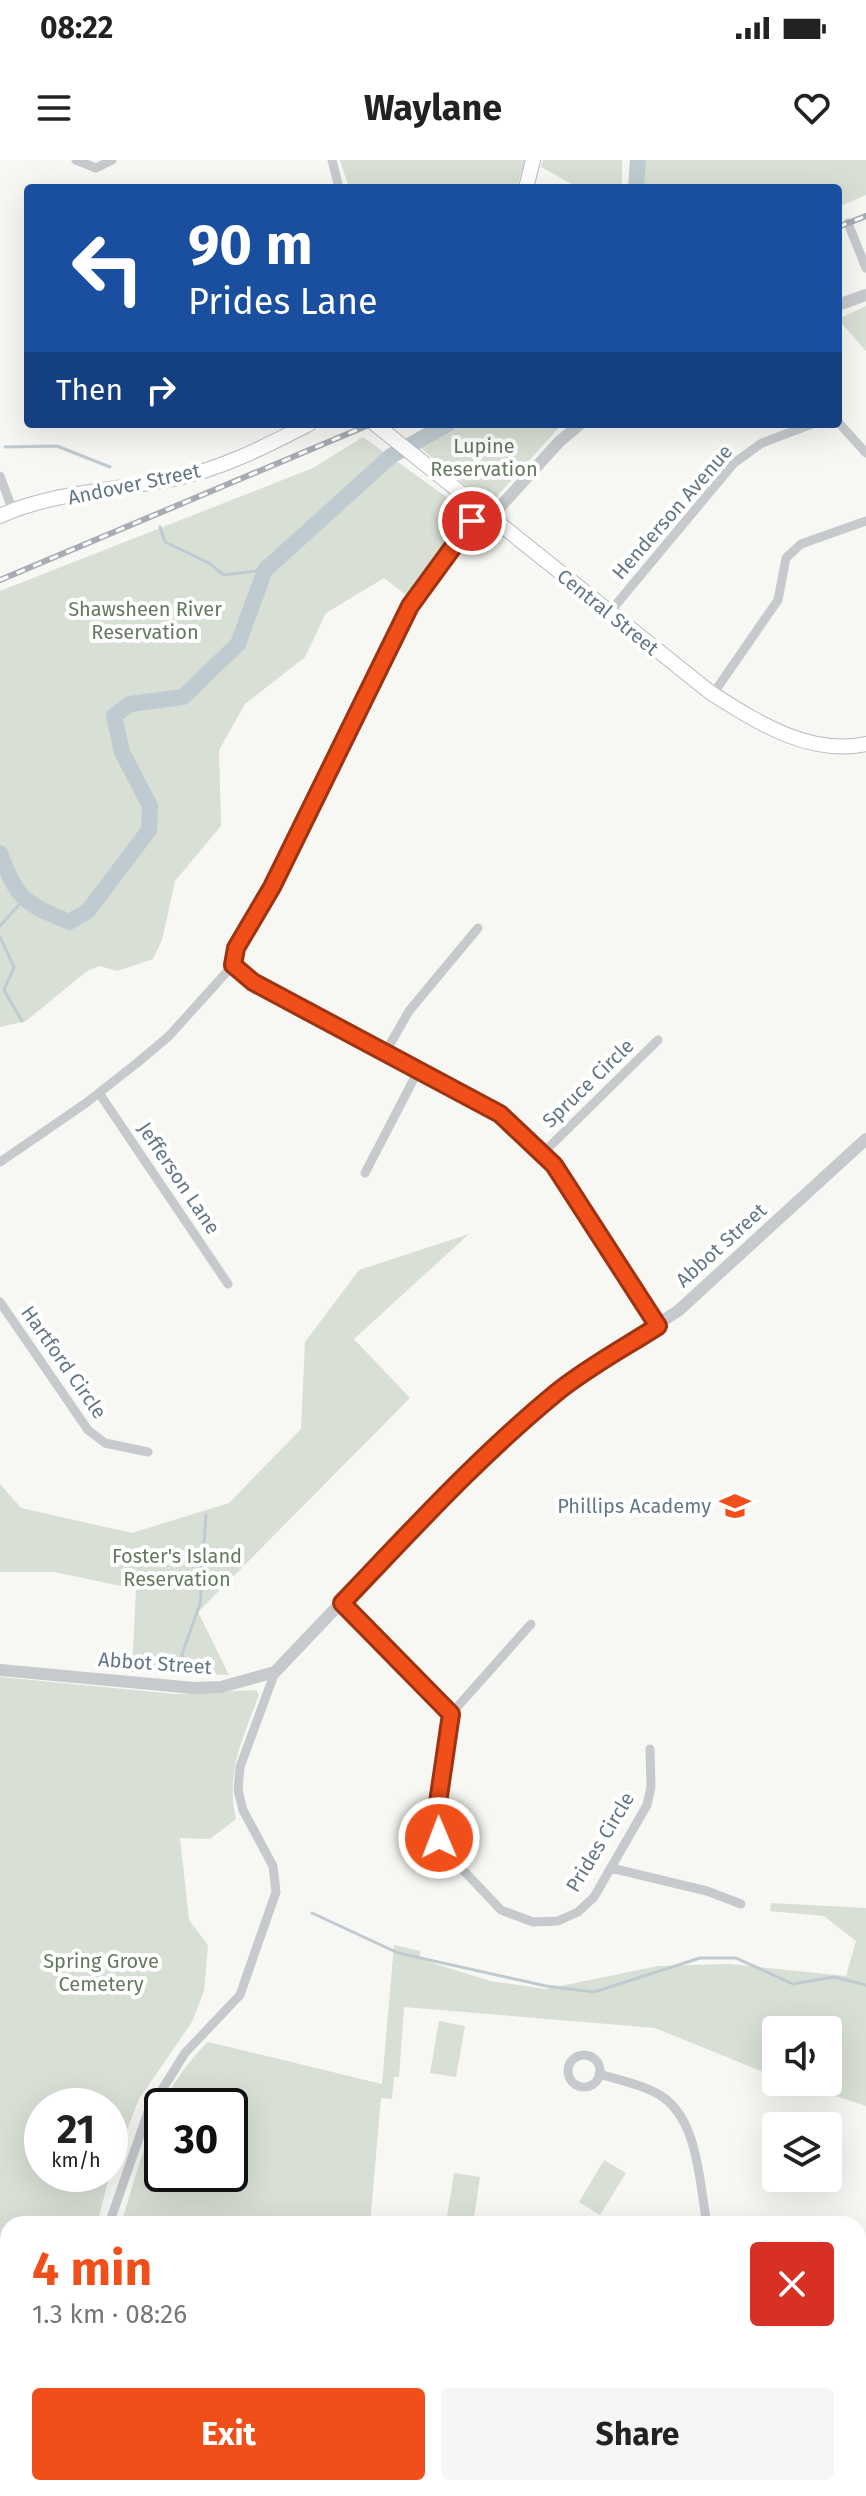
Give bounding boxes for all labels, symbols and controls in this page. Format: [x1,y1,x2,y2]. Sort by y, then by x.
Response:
text: 08:22 [40,10,113,46]
icon: menu [32,86,76,130]
text: Waylane [364,86,502,130]
icon: heart [790,86,834,130]
text: 90 m [188,212,313,279]
icon: left [56,216,160,320]
text: Prides Lane [188,280,378,324]
icon: right [139,368,183,412]
text: Then [56,372,123,408]
park label: Lupine Reservation [430,434,538,481]
street label: Henderson Avenue [607,440,737,584]
street label: Andover Street [66,458,203,510]
pin [438,487,506,555]
icon: arrive [450,499,494,543]
street label: Central Street [552,564,664,661]
park label: Shawsheen River Reservation [68,597,222,644]
street label: Spruce Circle [537,1033,639,1133]
street label: Jefferson Lane [133,1117,225,1239]
street label: Abbot Street [671,1198,772,1292]
street label: Hartford Circle [16,1301,112,1423]
school or university icon: Phillips Academy [718,1489,752,1523]
place label: Phillips Academy [557,1494,711,1518]
park label: Foster's Island Reservation [112,1544,242,1591]
street label: Abbot Street [97,1647,213,1679]
street label: Prides Circle [561,1788,639,1896]
position arrow [397,1796,481,1880]
park label: Spring Grove Cemetery [43,1949,159,1996]
map controls [762,2016,842,2192]
button: sound [762,2016,842,2096]
speed limit sign: 30 [144,2088,248,2192]
text: 21 [57,2106,95,2154]
button: layers [762,2112,842,2192]
text: km/h [51,2148,101,2172]
text: 4 min [32,2240,152,2298]
button: close [750,2242,834,2326]
text: 1.3 km · 08:26 [32,2299,187,2330]
button: Exit [32,2388,425,2480]
button: Share [441,2388,834,2480]

